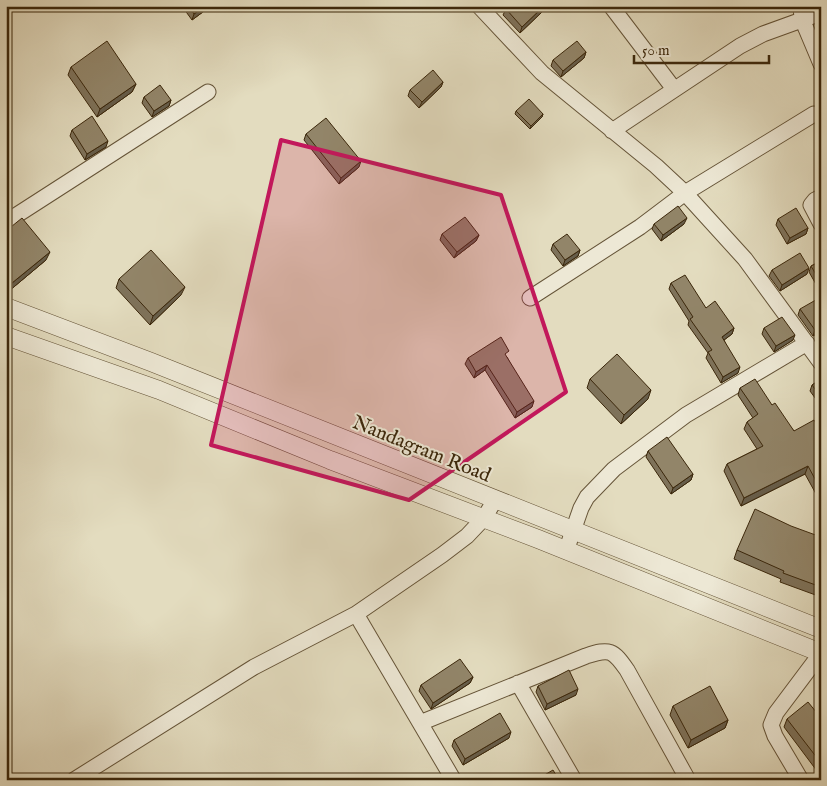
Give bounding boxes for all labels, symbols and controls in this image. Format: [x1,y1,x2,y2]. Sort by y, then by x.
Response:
scale bar [634,32,770,64]
text: 50 m [642,41,670,60]
street label: Nandagram Road [349,410,495,489]

